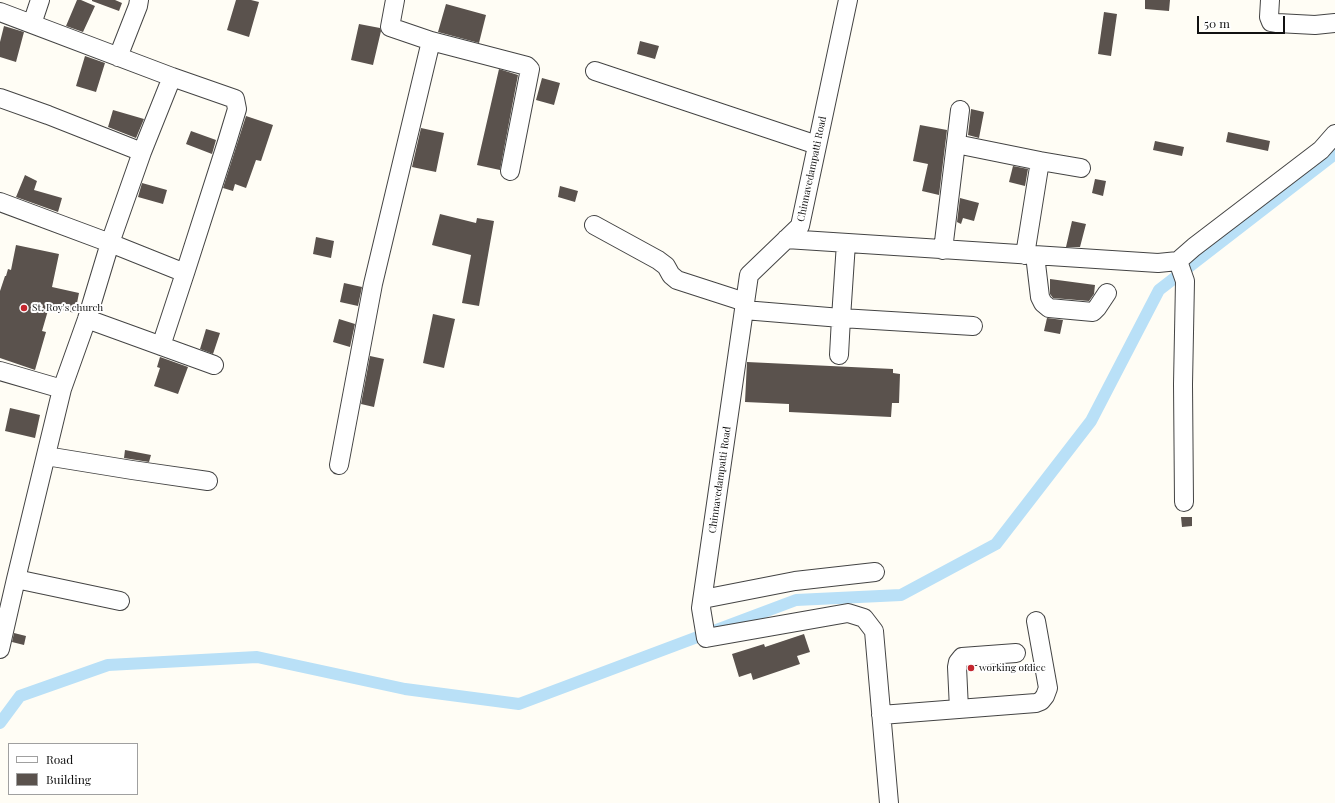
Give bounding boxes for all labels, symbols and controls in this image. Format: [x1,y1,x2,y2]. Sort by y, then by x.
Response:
scale bar [1199,8,1287,34]
text: 50 m [1204,15,1230,31]
street label: Chinnavedampatti Road [795,115,829,223]
place label: St. Roy's church [32,302,103,314]
marker: St. Roy's church [19,303,29,313]
street label: Chinnavedampatti Road [707,426,733,534]
place label: working ofdice [979,662,1046,674]
marker: working ofdice [966,663,976,673]
legend [8,743,138,795]
text: Road [46,751,73,767]
text: Building [46,771,91,787]

